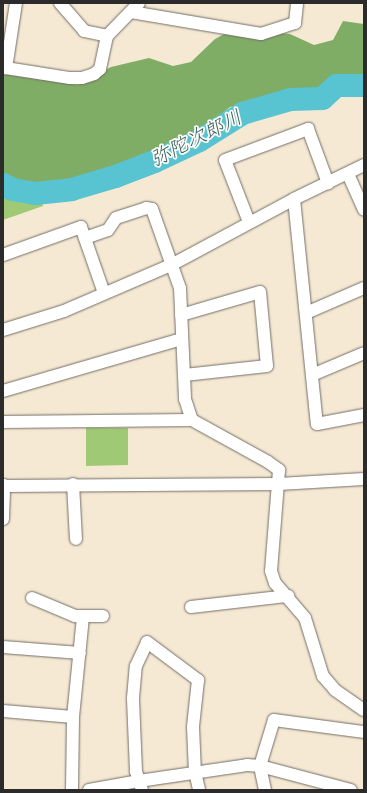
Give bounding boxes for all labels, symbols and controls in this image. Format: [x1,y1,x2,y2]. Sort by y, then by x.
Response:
water label: 弥陀次郎川 [146,105,246,171]

